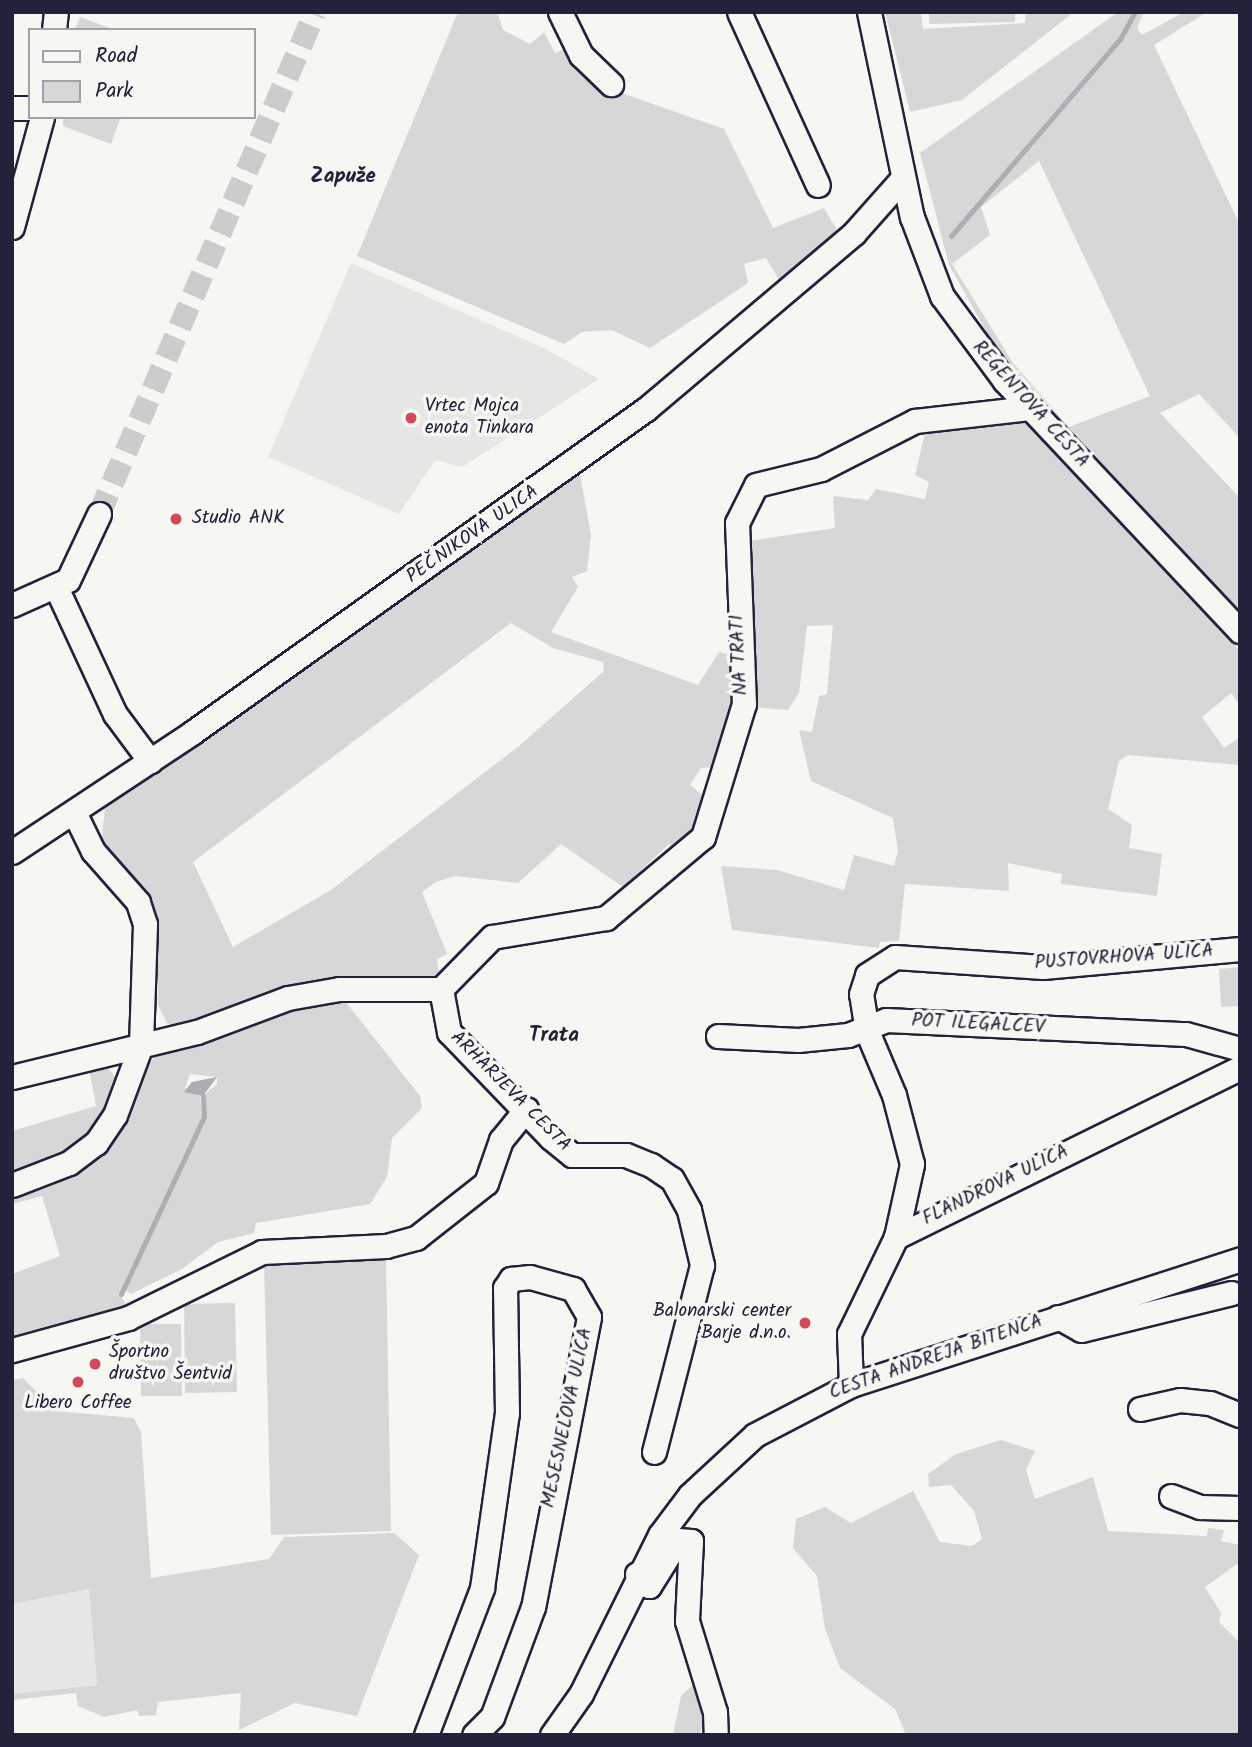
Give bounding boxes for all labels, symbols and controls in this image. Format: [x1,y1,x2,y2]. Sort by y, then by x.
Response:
legend [28,28,256,119]
text: Road [95,40,137,73]
text: Park [95,75,133,108]
district label: Zapuže [310,164,376,190]
street label: REGENTOVA CESTA [967,337,1093,473]
place label: Vrtec Mojca enota Tinkara [425,396,534,440]
marker: Vrtec Mojca enota Tinkara [403,410,419,426]
street label: PEČNIKOVA ULICA [403,481,543,589]
place label: Studio ANK [192,508,284,530]
marker: Studio ANK [166,509,186,529]
street label: NA TRATI [726,614,754,696]
street label: PUSTOVRHOVA ULICA [1034,940,1214,976]
street label: POT ILEGALCEV [911,1010,1045,1040]
district label: Trata [529,1023,579,1049]
street label: ARHARJEVA CESTA [445,1027,575,1157]
street label: FLANDROVA ULICA [919,1141,1073,1231]
place label: Balonarski center Barje d.n.o. [653,1301,791,1345]
street label: CESTA ANDREJA BITENCA [826,1311,1046,1405]
marker: Balonarski center Barje d.n.o. [797,1315,813,1331]
street label: MESESNELOVA ULICA [538,1326,598,1510]
place label: Športno društvo Šentvid [109,1342,232,1386]
marker: Športno društvo Šentvid [87,1356,103,1372]
marker: Libero Coffee [70,1374,86,1390]
place label: Libero Coffee [24,1393,132,1415]

